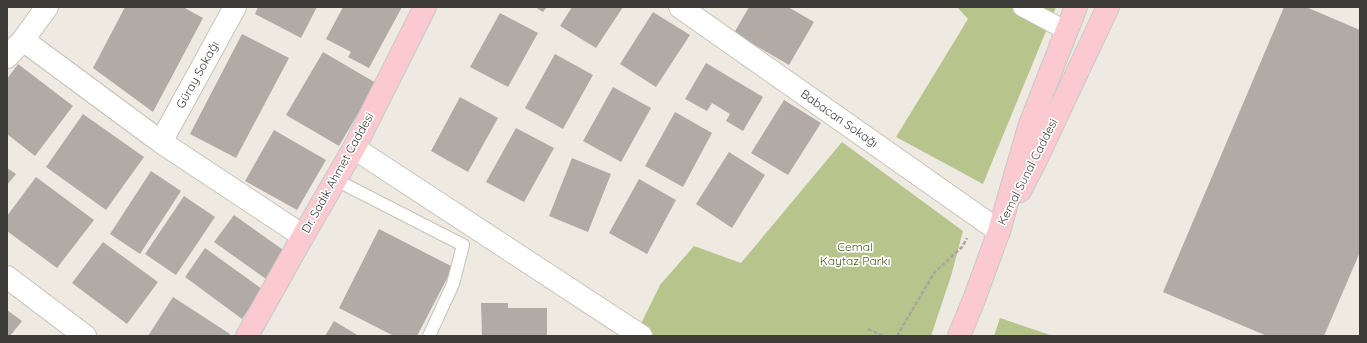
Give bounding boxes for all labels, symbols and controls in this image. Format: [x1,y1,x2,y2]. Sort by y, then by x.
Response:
street label: Güray Sokağı [174,39,222,111]
street label: Babacan Sokağı [798,87,880,151]
street label: Dr. Sadık Ahmet Caddesi [299,110,377,236]
street label: Kemal Sunal Caddesi [995,116,1061,228]
park label: Cemal Kaytaz Parkı [820,240,890,268]

